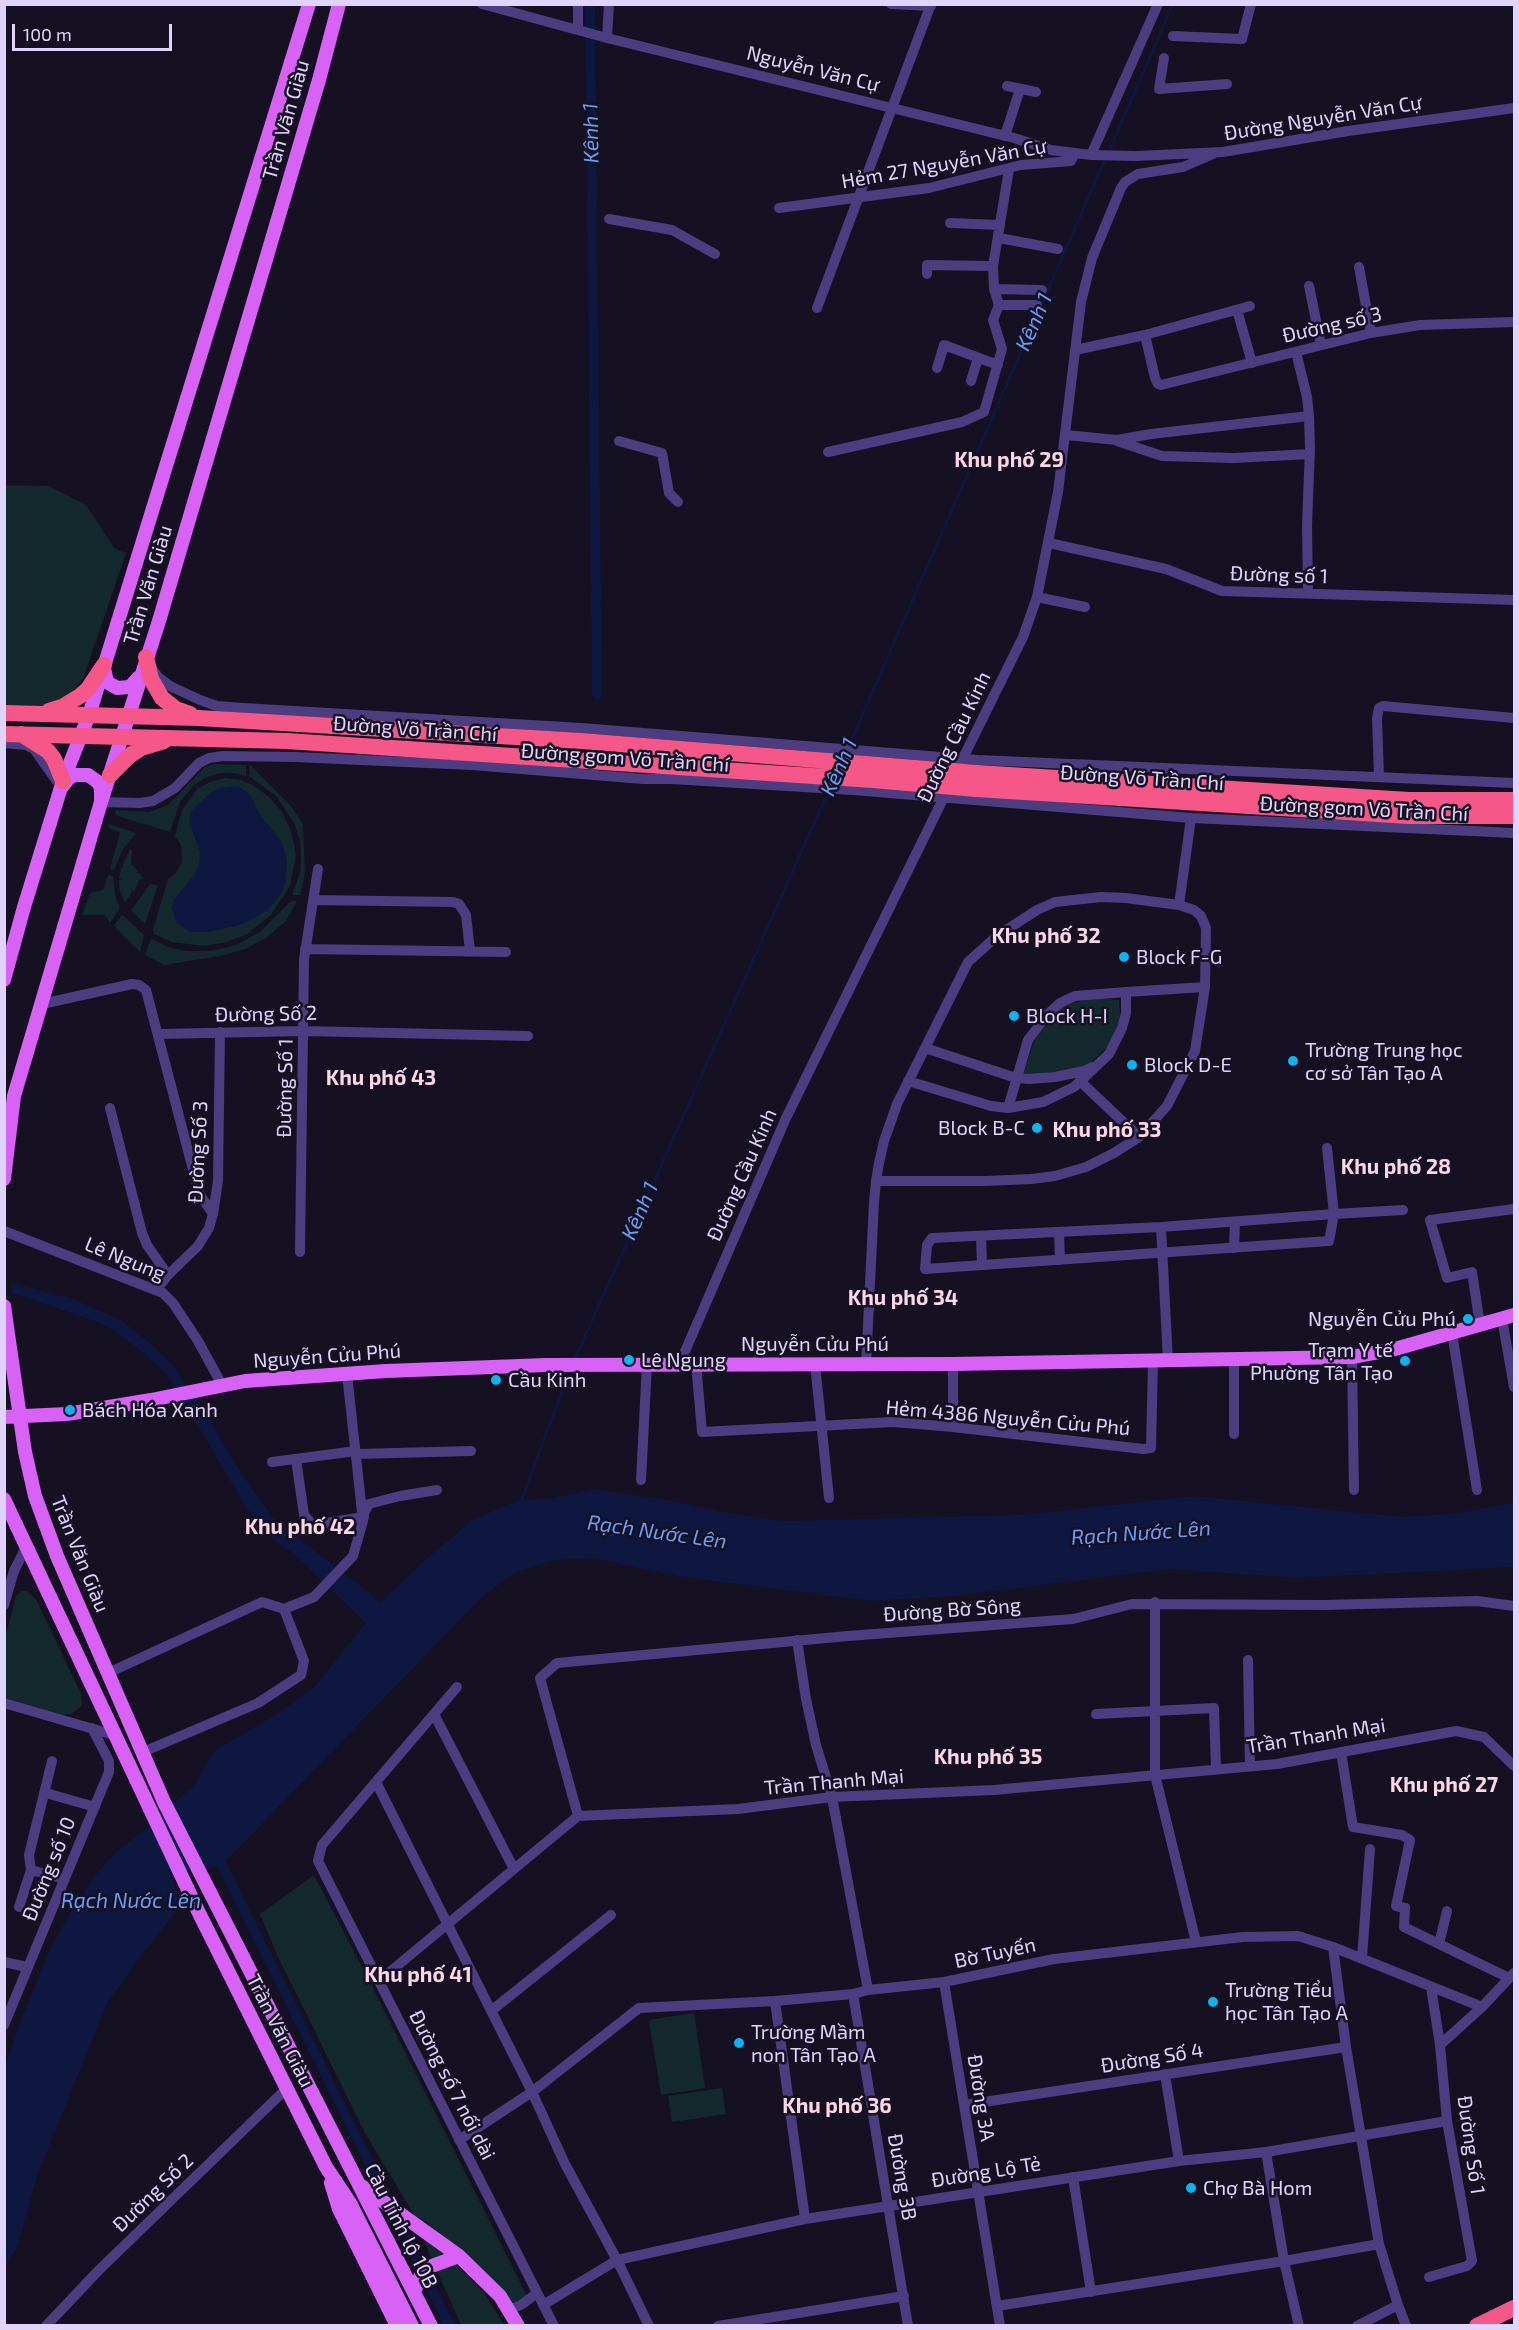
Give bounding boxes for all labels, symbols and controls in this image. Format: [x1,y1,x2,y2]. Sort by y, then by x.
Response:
scale bar [15,12,176,50]
text: 100 m [23,23,72,45]
street label: Nguyễn Văn Cự [744,41,882,97]
street label: Trần Văn Giàu [257,57,315,183]
street label: Đường Nguyễn Văn Cự [1222,90,1424,146]
water label: Kênh 1 [578,102,604,164]
street label: Hẻm 27 Nguyễn Văn Cự [840,134,1048,194]
water label: Kênh 1 [1010,289,1058,355]
street label: Đường số 3 [1280,302,1384,348]
district label: Khu phố 29 [954,447,1064,473]
street label: Trần Văn Giàu [118,522,178,648]
street label: Đường số 1 [1230,561,1328,589]
street label: Đường Cầu Kinh [912,668,996,806]
street label: Đường Võ Trần Chí [332,711,498,747]
water label: Kênh 1 [815,734,863,800]
street label: Đường gom Võ Trần Chí [520,739,730,777]
street label: Đường Võ Trần Chí [1059,760,1225,796]
street label: Đường gom Võ Trần Chí [1259,792,1469,826]
district label: Khu phố 32 [991,923,1101,949]
place label: Block F-G [1136,945,1222,969]
marker: Block F-G [1117,950,1131,964]
street label: Đường Số 2 [215,1001,317,1027]
place label: Block H-I [1026,1004,1108,1028]
marker: Block H-I [1007,1009,1021,1023]
street label: Đường Số 1 [272,1038,298,1138]
place label: Trường Trung học cơ sở Tân Tạo A [1305,1038,1463,1085]
place label: Block D-E [1144,1053,1232,1077]
marker: Trường Trung học cơ sở Tân Tạo A [1286,1054,1300,1068]
marker: Block D-E [1125,1058,1139,1072]
district label: Khu phố 43 [326,1065,436,1091]
street label: Đường Số 3 [183,1100,213,1204]
street label: Đường Cầu Kinh [702,1105,782,1245]
place label: Block B-C [938,1116,1025,1140]
district label: Khu phố 33 [1053,1117,1161,1143]
marker: Block B-C [1030,1121,1044,1135]
district label: Khu phố 28 [1341,1154,1451,1180]
water label: Kênh 1 [616,1178,664,1244]
street label: Lê Ngung [81,1232,169,1286]
district label: Khu phố 34 [848,1285,958,1311]
place label: Nguyễn Cửu Phú [1308,1307,1456,1331]
marker: Nguyễn Cửu Phú [1461,1312,1475,1326]
street label: Nguyễn Cửu Phú [741,1332,889,1356]
place label: Trạm Y tế Phường Tân Tạo [1250,1338,1393,1385]
street label: Nguyễn Cửu Phú [252,1339,402,1373]
place label: Lê Ngung [641,1348,726,1372]
marker: Lê Ngung [622,1353,636,1367]
marker: Trạm Y tế Phường Tân Tạo [1398,1354,1412,1368]
place label: Cầu Kinh [508,1368,586,1392]
marker: Cầu Kinh [489,1373,503,1387]
street label: Hẻm 4386 Nguyễn Cửu Phú [885,1395,1131,1441]
place label: Bách Hóa Xanh [82,1398,218,1422]
marker: Bách Hóa Xanh [63,1403,77,1417]
street label: Trần Văn Giàu [46,1492,114,1616]
water label: Rạch Nước Lên [586,1510,728,1554]
district label: Khu phố 42 [245,1514,355,1540]
water label: Rạch Nước Lên [1070,1516,1212,1550]
street label: Đường Bờ Sông [882,1593,1022,1627]
street label: Trần Thanh Mại [1245,1713,1387,1759]
district label: Khu phố 35 [934,1744,1042,1770]
street label: Trần Thanh Mại [763,1764,905,1800]
district label: Khu phố 27 [1390,1772,1498,1798]
street label: Đường số 10 [17,1813,81,1925]
water label: Rạch Nước Lên [61,1888,201,1914]
street label: Bờ Tuyến [952,1933,1038,1973]
district label: Khu phố 41 [364,1962,472,1988]
street label: Trần Văn Giàu [241,1971,319,2091]
place label: Trường Tiểu học Tân Tạo A [1225,1978,1348,2025]
marker: Trường Tiểu học Tân Tạo A [1206,1995,1220,2009]
street label: Đường số 7 nối dài [404,2006,500,2164]
place label: Trường Mầm non Tân Tạo A [751,2020,876,2067]
marker: Trường Mầm non Tân Tạo A [732,2036,746,2050]
street label: Đường Số 4 [1099,2038,1205,2078]
street label: Đường 3A [962,2053,1000,2143]
district label: Khu phố 36 [782,2093,892,2119]
street label: Đường Số 1 [1452,2094,1490,2196]
street label: Đường 3B [883,2132,921,2222]
street label: Đường Số 2 [108,2149,198,2237]
street label: Đường Lộ Tẻ [930,2152,1042,2192]
street label: Cầu Tỉnh lộ 10B [359,2160,443,2292]
place label: Chợ Bà Hom [1203,2176,1312,2200]
marker: Chợ Bà Hom [1184,2181,1198,2195]

